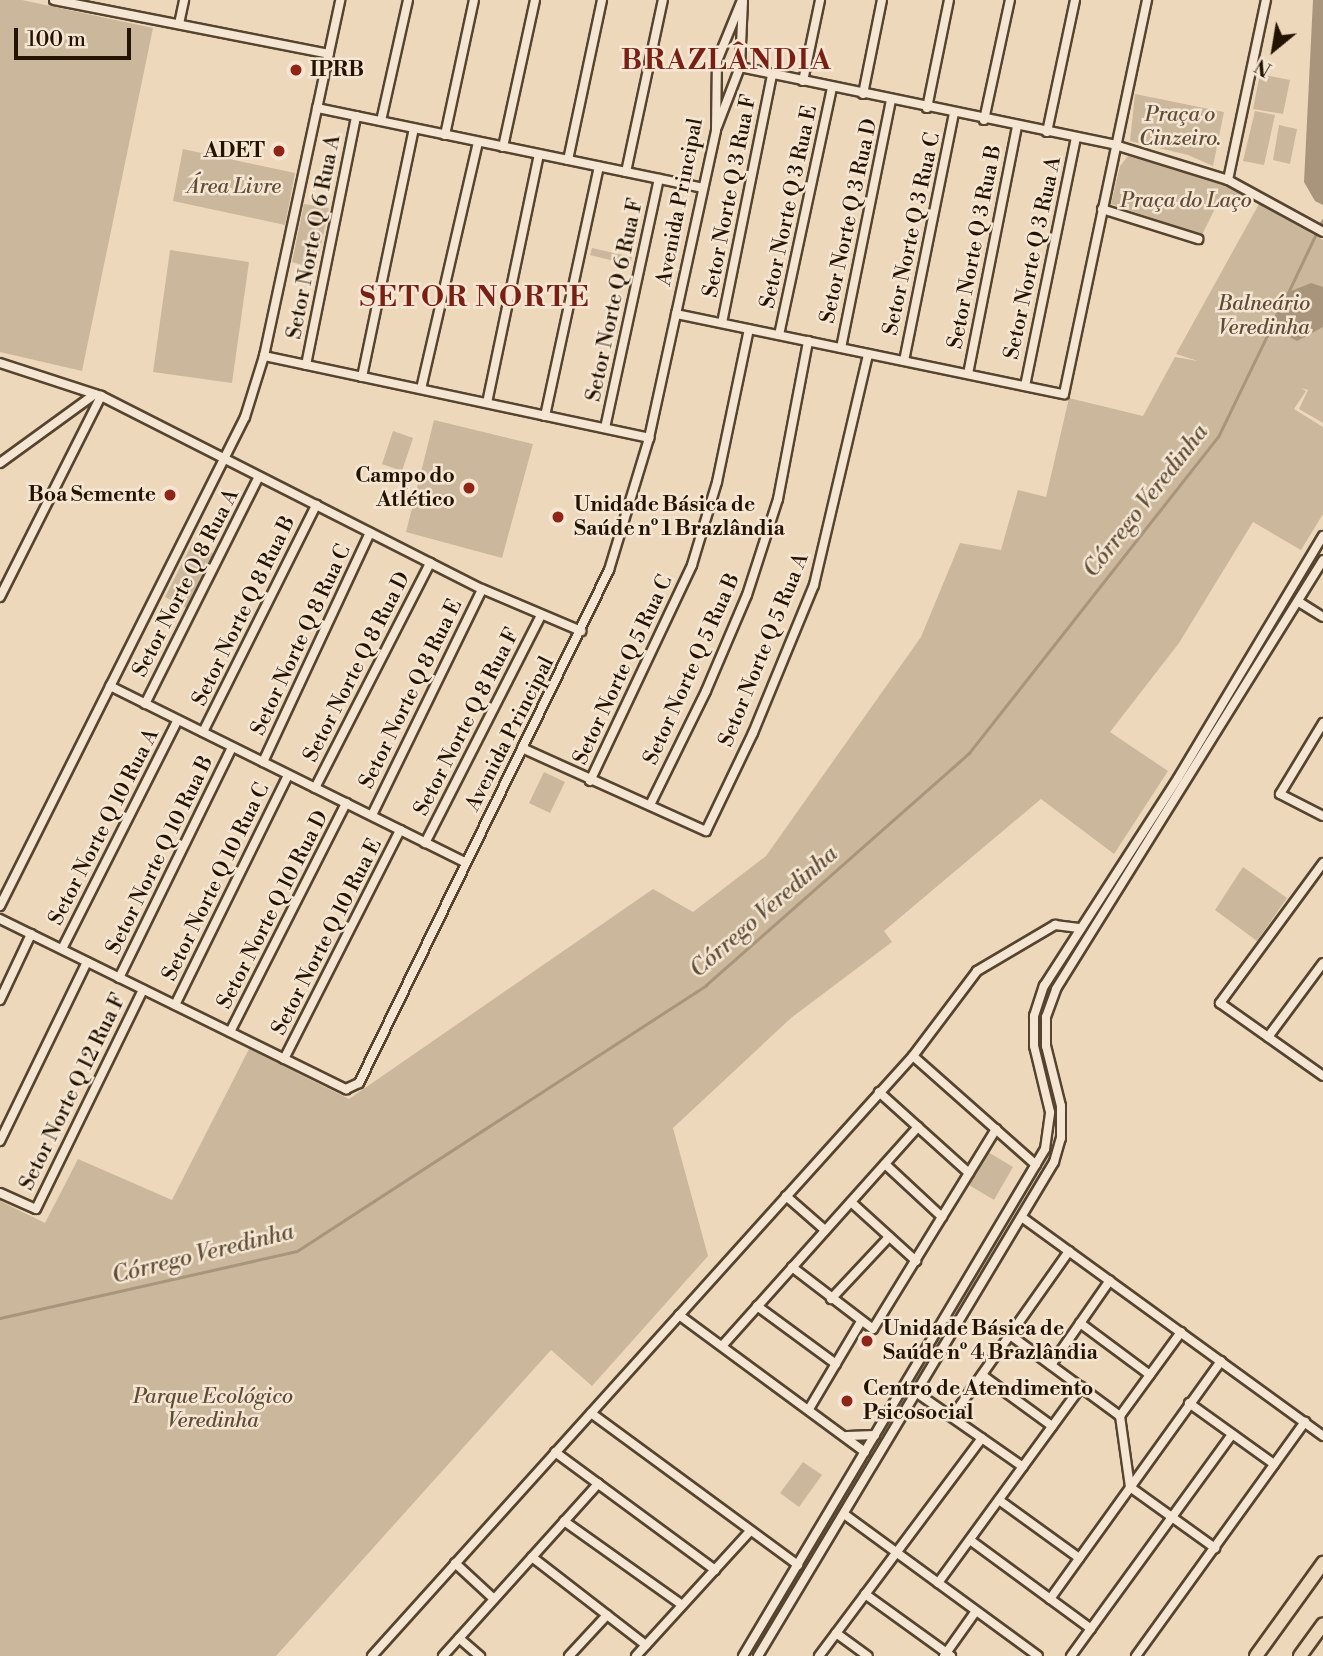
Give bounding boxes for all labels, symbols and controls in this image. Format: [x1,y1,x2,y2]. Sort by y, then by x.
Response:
scale bar [18,14,135,58]
north arrow [1239,14,1309,84]
text: 100 m [27,27,86,53]
district label: BRAZLÂNDIA [622,44,832,78]
text: N [1251,53,1276,81]
place label: IPRB [310,57,364,83]
marker: IPRB [288,62,304,78]
street label: Setor Norte Q 3 Rua F [698,92,762,300]
park label: Praça o Cinzeiro. [1139,102,1221,152]
street label: Setor Norte Q 3 Rua E [755,103,823,311]
street label: Avenida Principal [651,116,709,288]
street label: Setor Norte Q 3 Rua D [815,116,883,326]
street label: Setor Norte Q 3 Rua C [878,130,946,338]
street label: Setor Norte Q 6 Rua A [282,133,346,341]
place label: ADET [203,138,265,164]
marker: ADET [271,143,287,159]
street label: Setor Norte Q 3 Rua B [943,143,1007,351]
street label: Setor Norte Q 3 Rua A [999,154,1067,362]
park label: Área Livre [187,174,281,200]
park label: Praça do Laço [1120,188,1252,214]
street label: Setor Norte Q 6 Rua F [581,196,649,404]
district label: SETOR NORTE [361,281,589,315]
park label: Balneário Veredinha [1218,291,1310,341]
water label: Córrego Veredinha [1078,419,1214,583]
place label: Campo do Atlético [355,463,455,513]
marker: Campo do Atlético [461,480,477,496]
place label: Boa Semente [28,482,156,508]
street label: Setor Norte Q 8 Rua A [128,485,244,681]
marker: Boa Semente [162,487,178,503]
place label: Unidade Básica de Saúde nº 1 Brazlândia [574,492,785,542]
marker: Unidade Básica de Saúde nº 1 Brazlândia [548,507,568,527]
street label: Setor Norte Q 8 Rua B [187,512,301,710]
street label: Setor Norte Q 8 Rua C [246,540,356,740]
street label: Setor Norte Q 5 Rua A [714,550,814,750]
street label: Setor Norte Q 8 Rua D [298,568,416,766]
street label: Setor Norte Q 5 Rua B [638,569,746,769]
street label: Setor Norte Q 5 Rua C [568,571,678,769]
street label: Setor Norte Q 8 Rua E [354,595,468,793]
street label: Setor Norte Q 8 Rua F [409,624,525,820]
street label: Avenida Principal [460,652,560,816]
street label: Setor Norte Q 10 Rua A [43,724,165,930]
street label: Setor Norte Q 10 Rua B [101,752,219,958]
street label: Setor Norte Q 10 Rua C [157,779,275,985]
street label: Setor Norte Q 10 Rua D [212,807,334,1013]
street label: Setor Norte Q 10 Rua E [266,834,388,1040]
water label: Córrego Veredinha [685,840,843,984]
street label: Setor Norte Q 12 Rua F [14,989,132,1195]
water label: Córrego Veredinha [109,1218,297,1290]
place label: Unidade Básica de Saúde nº 4 Brazlândia [883,1316,1098,1366]
marker: Unidade Básica de Saúde nº 4 Brazlândia [857,1331,877,1351]
place label: Centro de Atendimento Psicosocial [863,1376,1093,1426]
park label: Parque Ecológico Veredinha [133,1384,293,1434]
marker: Centro de Atendimento Psicosocial [837,1391,857,1411]

